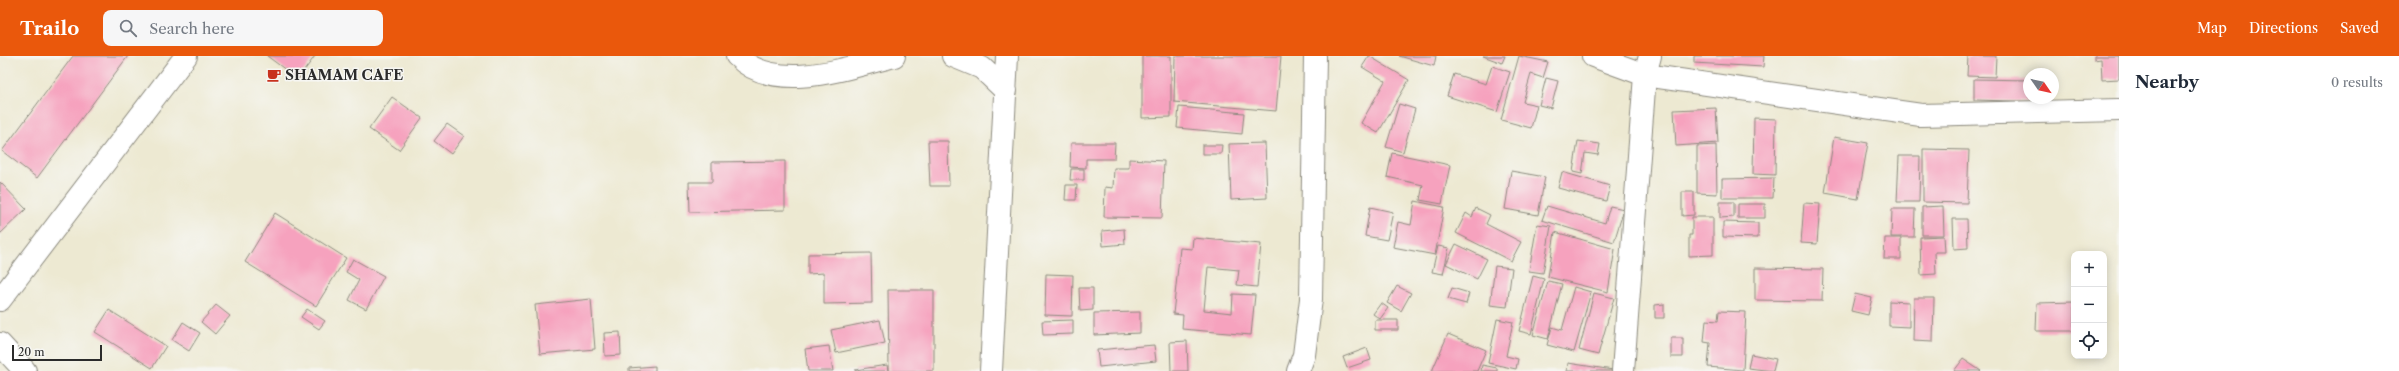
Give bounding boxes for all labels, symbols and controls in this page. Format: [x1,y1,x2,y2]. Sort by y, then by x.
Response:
search box [103,10,383,46]
text: Trailo [20,17,79,40]
icon: search [117,17,139,39]
text: Search here [149,19,234,38]
text: Map [2197,19,2227,37]
text: Directions [2249,19,2318,37]
text: Saved [2340,19,2379,37]
place label: SHAMAM CAFE [285,66,403,84]
cafe icon: SHAMAM CAFE [266,67,282,83]
north arrow [2023,68,2059,104]
text: Nearby [2135,72,2199,92]
text: 0 results [2331,74,2383,90]
map controls [2071,251,2107,359]
button: + [2071,251,2107,287]
button: − [2071,287,2107,323]
button: locate [2071,323,2107,359]
scale bar [12,343,102,362]
text: 20 m [18,345,44,359]

